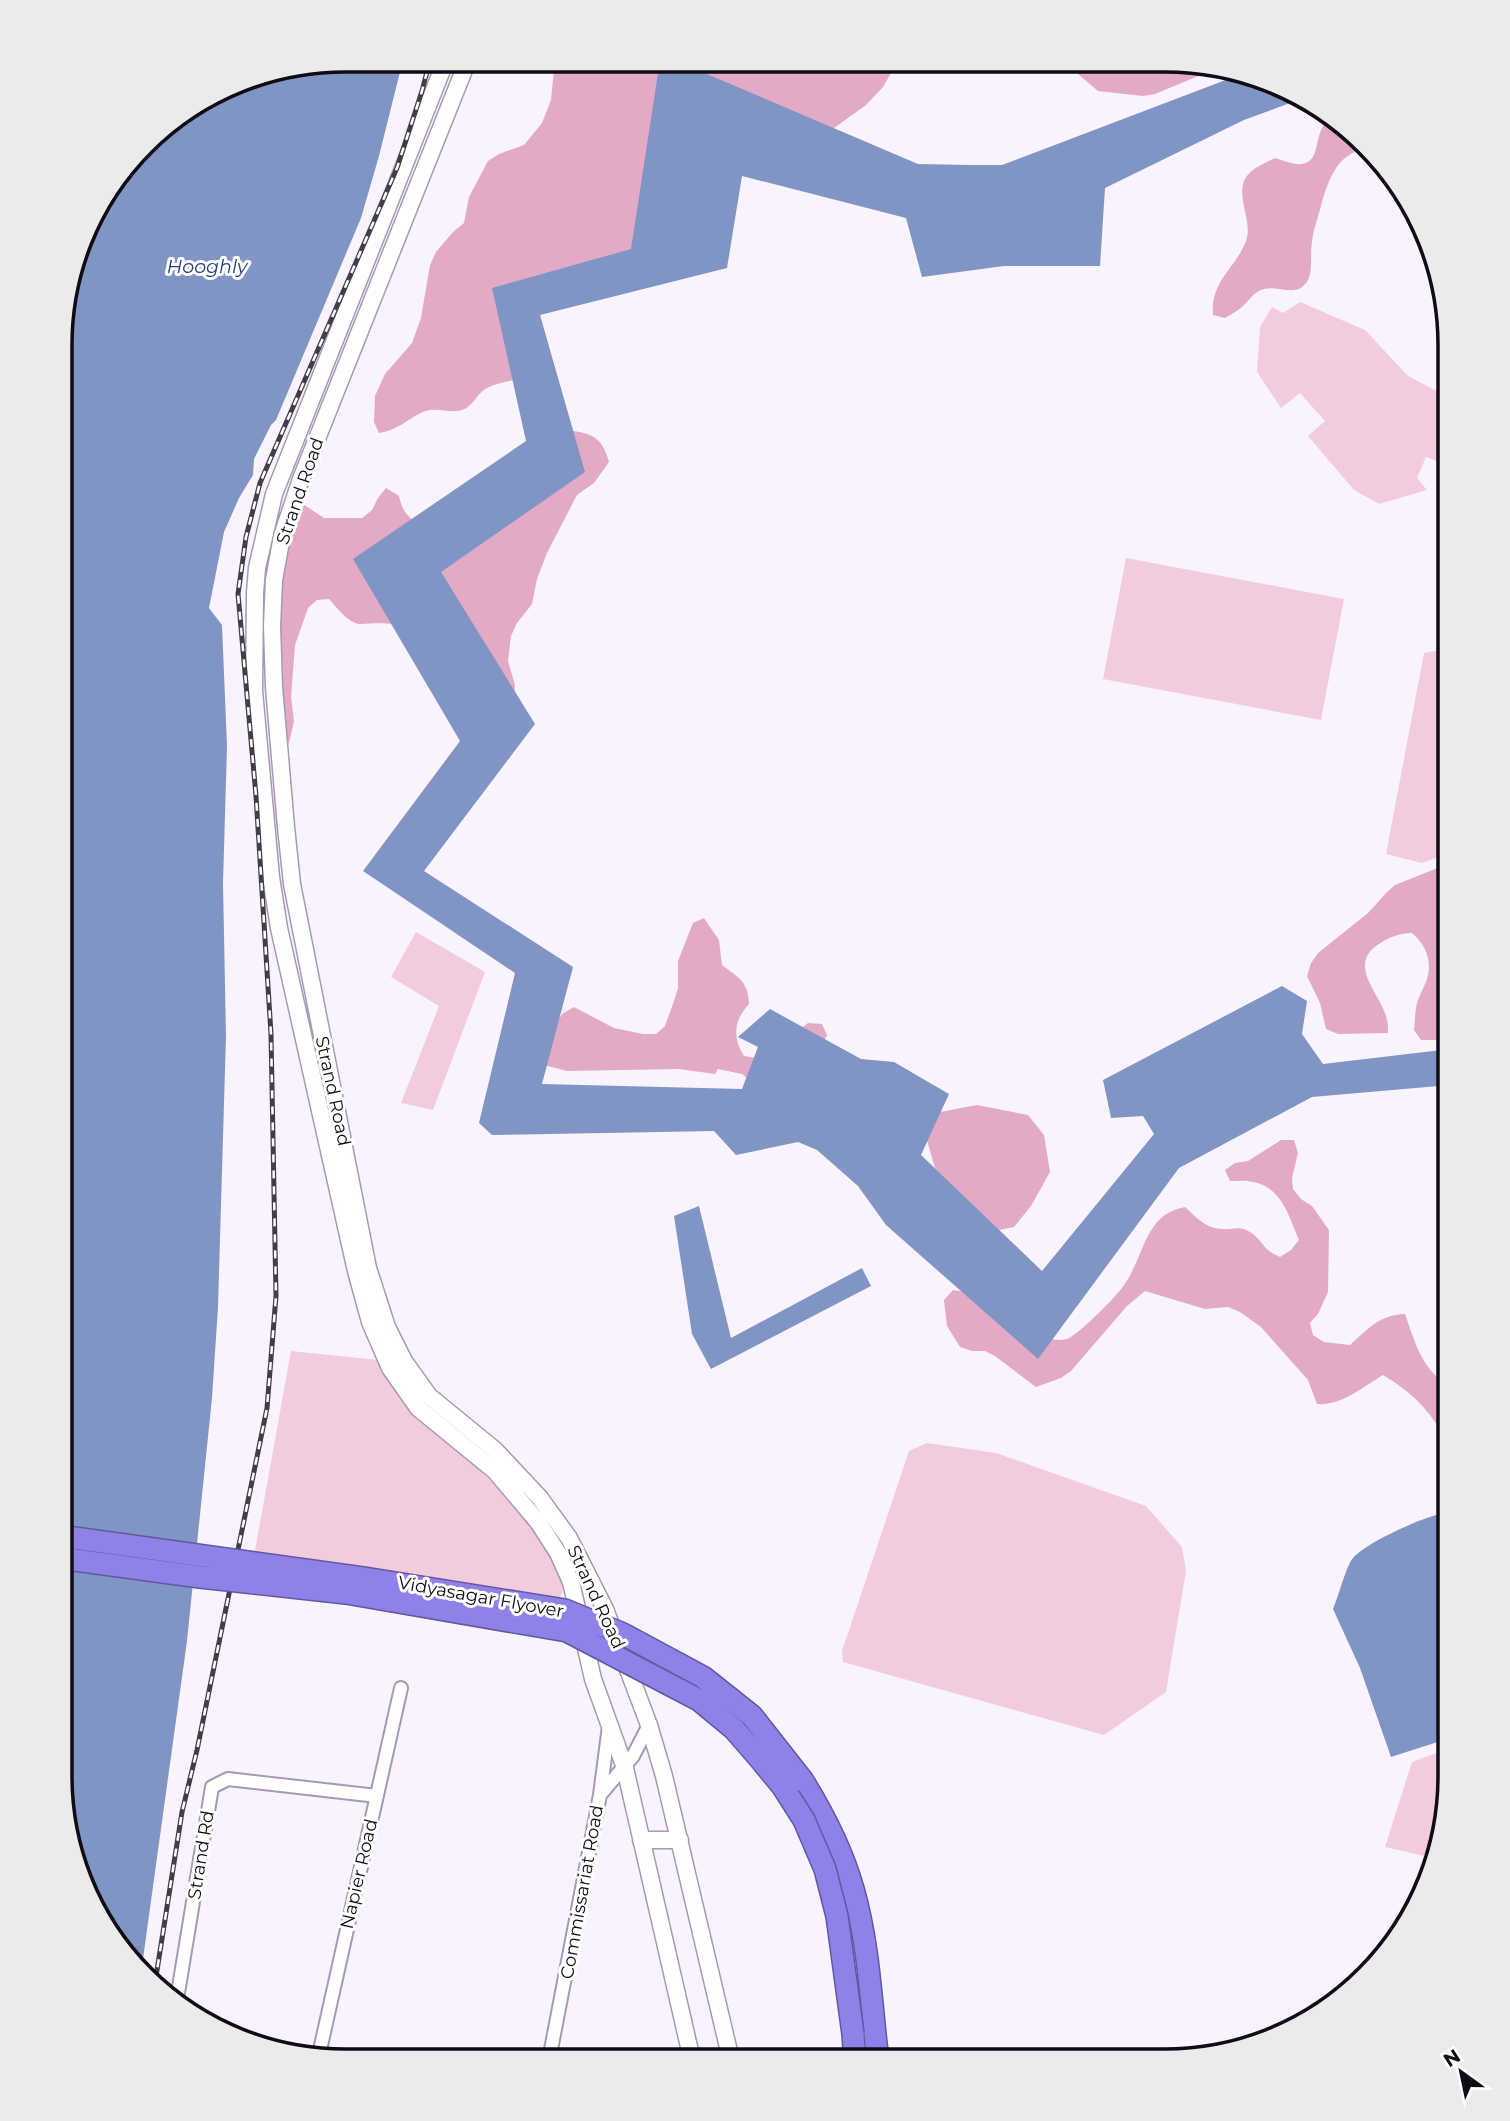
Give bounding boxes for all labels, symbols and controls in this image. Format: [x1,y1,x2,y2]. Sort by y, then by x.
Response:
water label: Hooghly [167,255,249,278]
street label: Strand Road [271,435,329,547]
street label: Strand Road [311,1034,355,1148]
street label: Strand Road [562,1542,630,1652]
street label: Vidyasagar Flyover [396,1572,566,1622]
street label: Commissariat Road [556,1803,608,1981]
street label: Strand Rd [183,1809,219,1901]
street label: Napier Road [336,1817,382,1931]
north arrow [1426,2037,1496,2107]
text: N [1439,2044,1465,2072]

